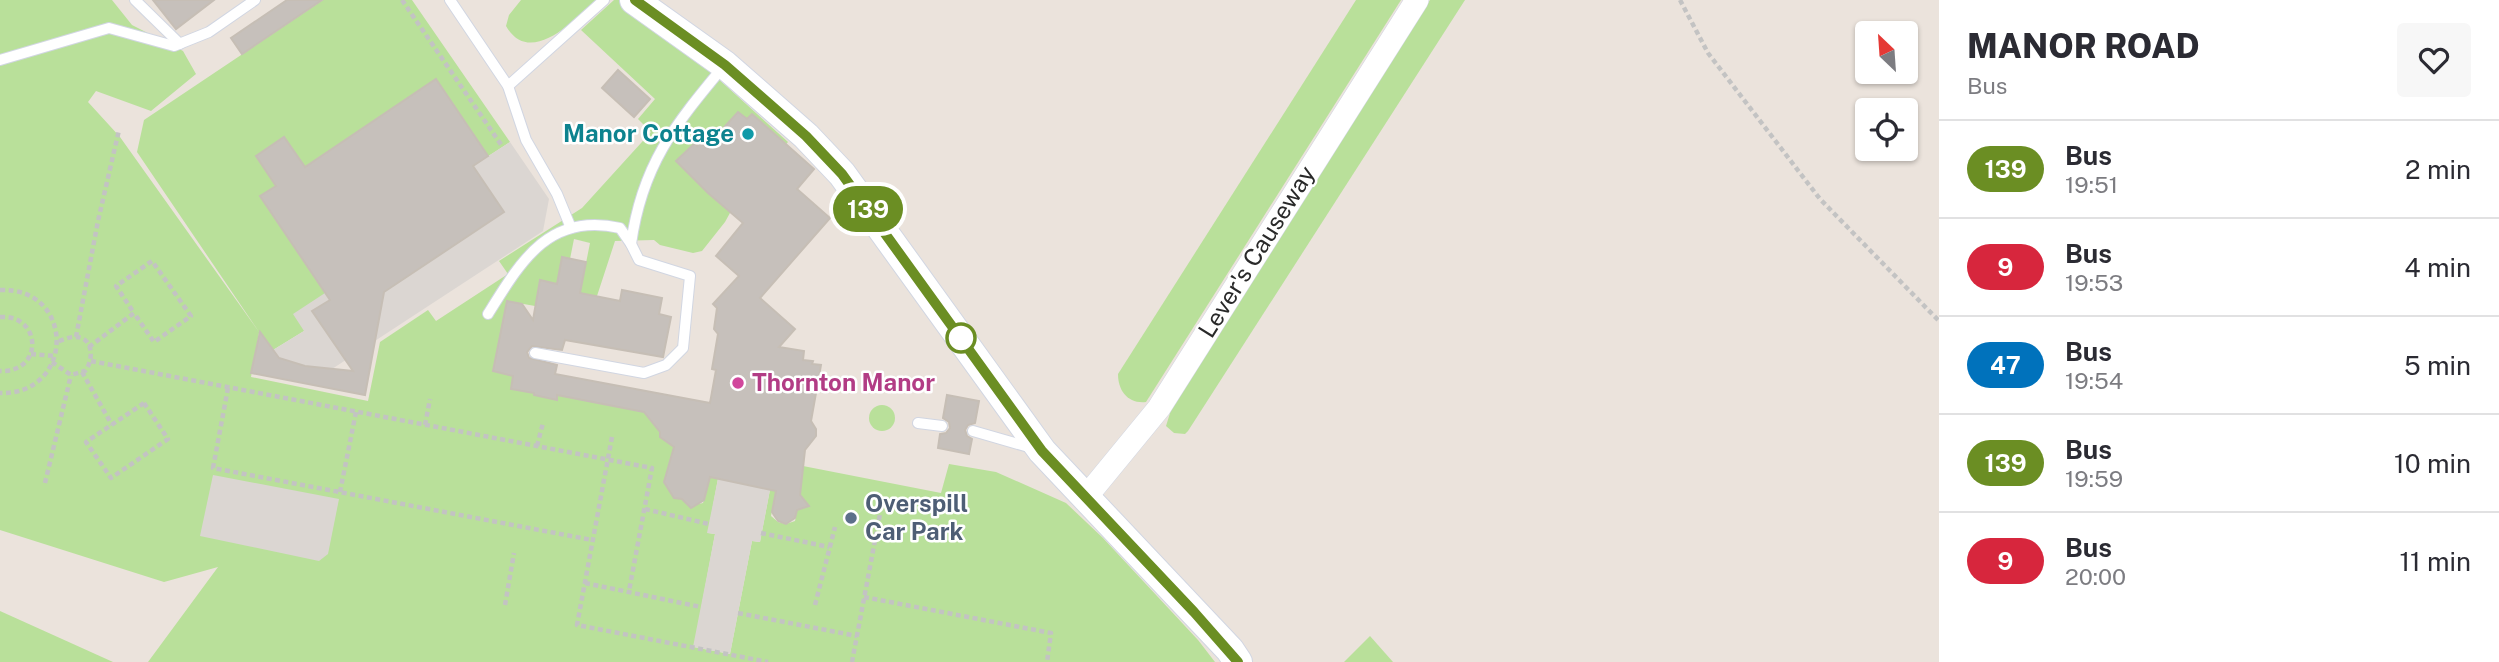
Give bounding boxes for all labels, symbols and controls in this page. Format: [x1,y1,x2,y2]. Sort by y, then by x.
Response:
north arrow [1855,21,1918,84]
map controls [1855,21,1918,161]
button: heart [2397,23,2471,97]
text: MANOR ROAD [1967,27,2200,65]
text: Bus [1967,72,2007,99]
button: locate [1855,98,1918,161]
place label: Manor Cottage [563,119,734,147]
marker: Manor Cottage [740,126,756,142]
text: Bus [2065,140,2112,171]
text: 2 min [2405,154,2471,185]
text: 139 [1985,155,2026,183]
street label: Lever's Causeway [1192,160,1320,342]
text: 19:51 [2065,171,2118,198]
line badge: 139 [828,186,908,232]
text: 139 [847,195,889,223]
text: Bus [2065,238,2112,269]
text: 4 min [2404,252,2471,283]
text: 9 [1998,253,2013,281]
text: 19:53 [2065,269,2123,296]
unlabelled marker [946,323,976,353]
text: Bus [2065,336,2112,367]
text: 5 min [2404,350,2471,381]
text: 47 [1990,351,2021,379]
text: 19:54 [2065,367,2123,394]
place label: Thornton Manor [752,368,935,396]
marker: Thornton Manor [730,375,746,391]
text: Bus [2065,434,2112,465]
text: 10 min [2394,448,2471,479]
text: 139 [1985,449,2026,477]
text: 19:59 [2065,465,2123,492]
place label: Overspill Car Park [865,489,968,545]
marker: Overspill Car Park [843,510,859,526]
text: Bus [2065,532,2112,563]
text: 11 min [2399,546,2471,577]
text: 9 [1998,547,2013,575]
text: 20:00 [2065,563,2126,590]

